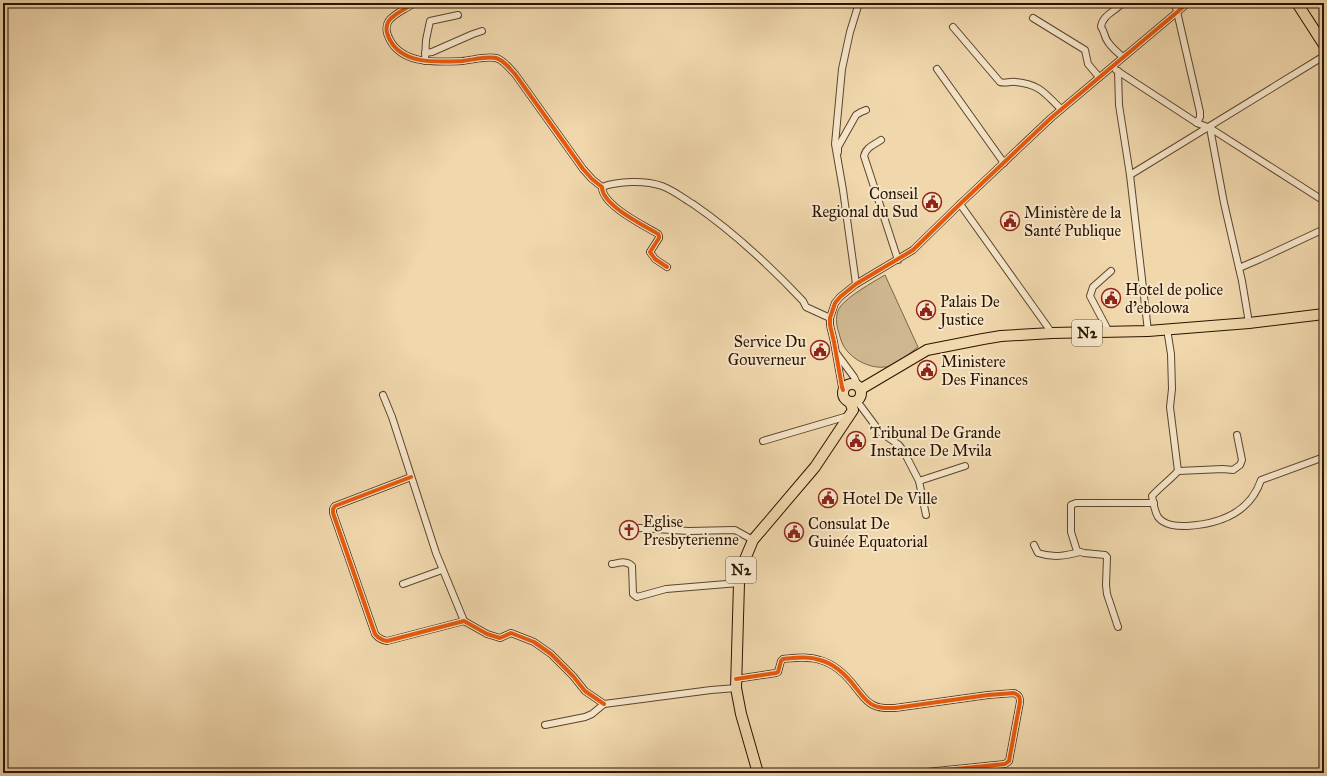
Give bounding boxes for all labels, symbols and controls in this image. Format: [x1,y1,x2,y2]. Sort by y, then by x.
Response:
place label: Conseil Regional du Sud [811,184,919,222]
public building icon: Conseil Regional du Sud [921,191,943,213]
place label: Ministère de la Santé Publique [1024,203,1122,241]
public building icon: Ministère de la Santé Publique [999,210,1021,232]
place label: Hotel de police d'ebolowa [1125,280,1224,317]
public building icon: Hotel de police d'ebolowa [1100,287,1122,309]
place label: Palais De Justice [938,292,1000,330]
public building icon: Palais De Justice [915,299,937,321]
road number: N2 [1072,320,1102,346]
place label: Service Du Gouverneur [728,332,806,369]
public building icon: Service Du Gouverneur [809,339,831,361]
place label: Ministere Des Finances [941,352,1028,389]
public building icon: Ministere Des Finances [916,359,938,381]
place label: Tribunal De Grande Instance De Mvila [870,423,1001,460]
public building icon: Tribunal De Grande Instance De Mvila [845,430,867,452]
public building icon: Hotel De Ville [817,487,839,509]
place label: Hotel De Ville [842,489,938,508]
place label: Eglise Presbyterienne [643,512,739,549]
place label: Consulat De Guinée Equatorial [808,514,928,552]
church icon: Eglise Presbyterienne [618,519,640,541]
public building icon: Consulat De Guinée Equatorial [783,521,805,543]
road number: N2 [726,557,756,583]

